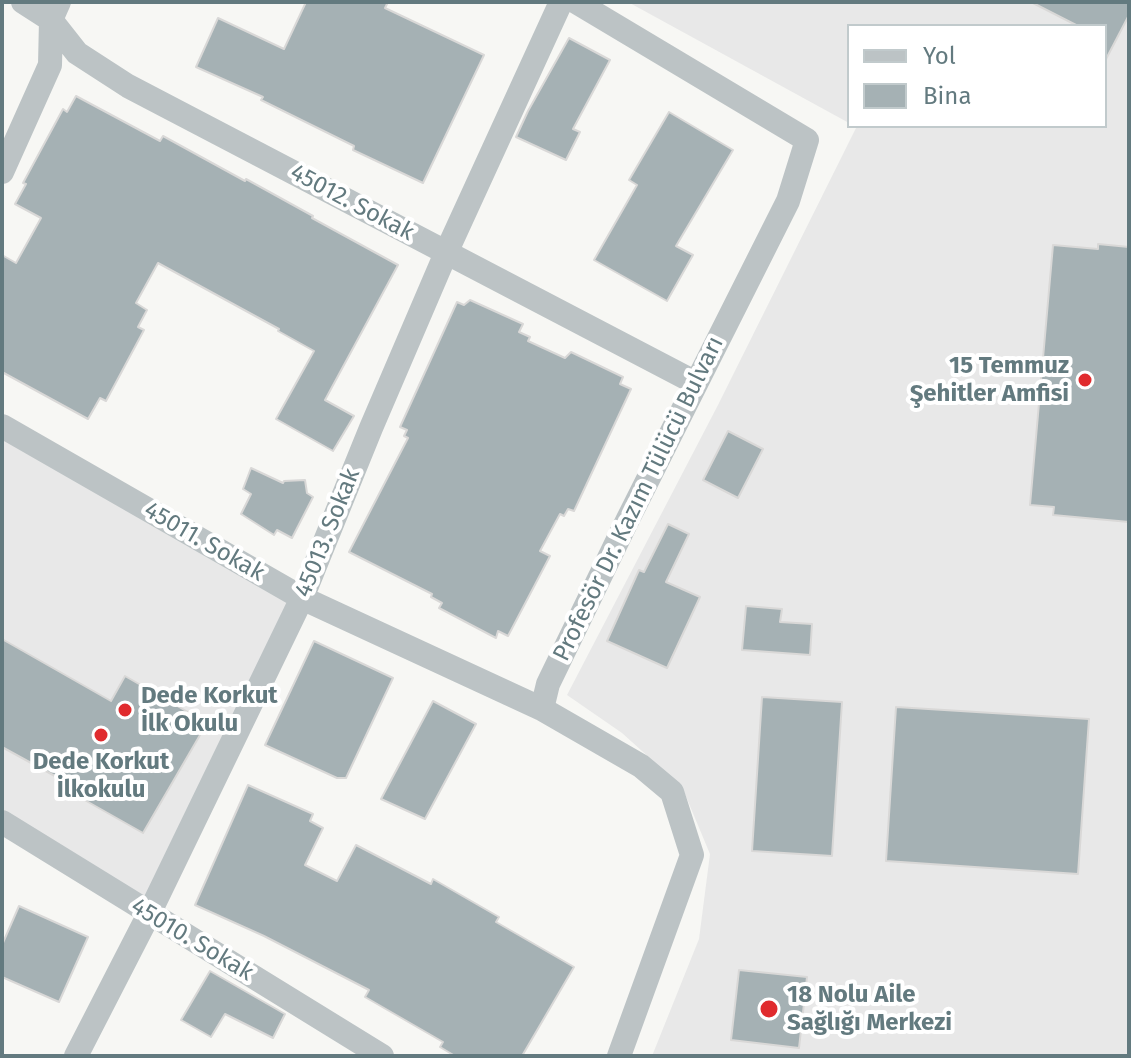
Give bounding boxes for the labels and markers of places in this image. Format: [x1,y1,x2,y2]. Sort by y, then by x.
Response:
place label: 15 Temmuz Şehitler Amfisi [910,352,1069,408]
marker: 15 Temmuz Şehitler Amfisi [1076,371,1094,389]
place label: Dede Korkut İlk Okulu [141,682,278,738]
marker: Dede Korkut İlk Okulu [116,701,134,719]
marker: Dede Korkut İlkokulu [92,726,110,744]
place label: Dede Korkut İlkokulu [33,748,169,804]
place label: 18 Nolu Aile Sağlığı Merkezi [787,981,952,1037]
marker: 18 Nolu Aile Sağlığı Merkezi [758,998,780,1020]

